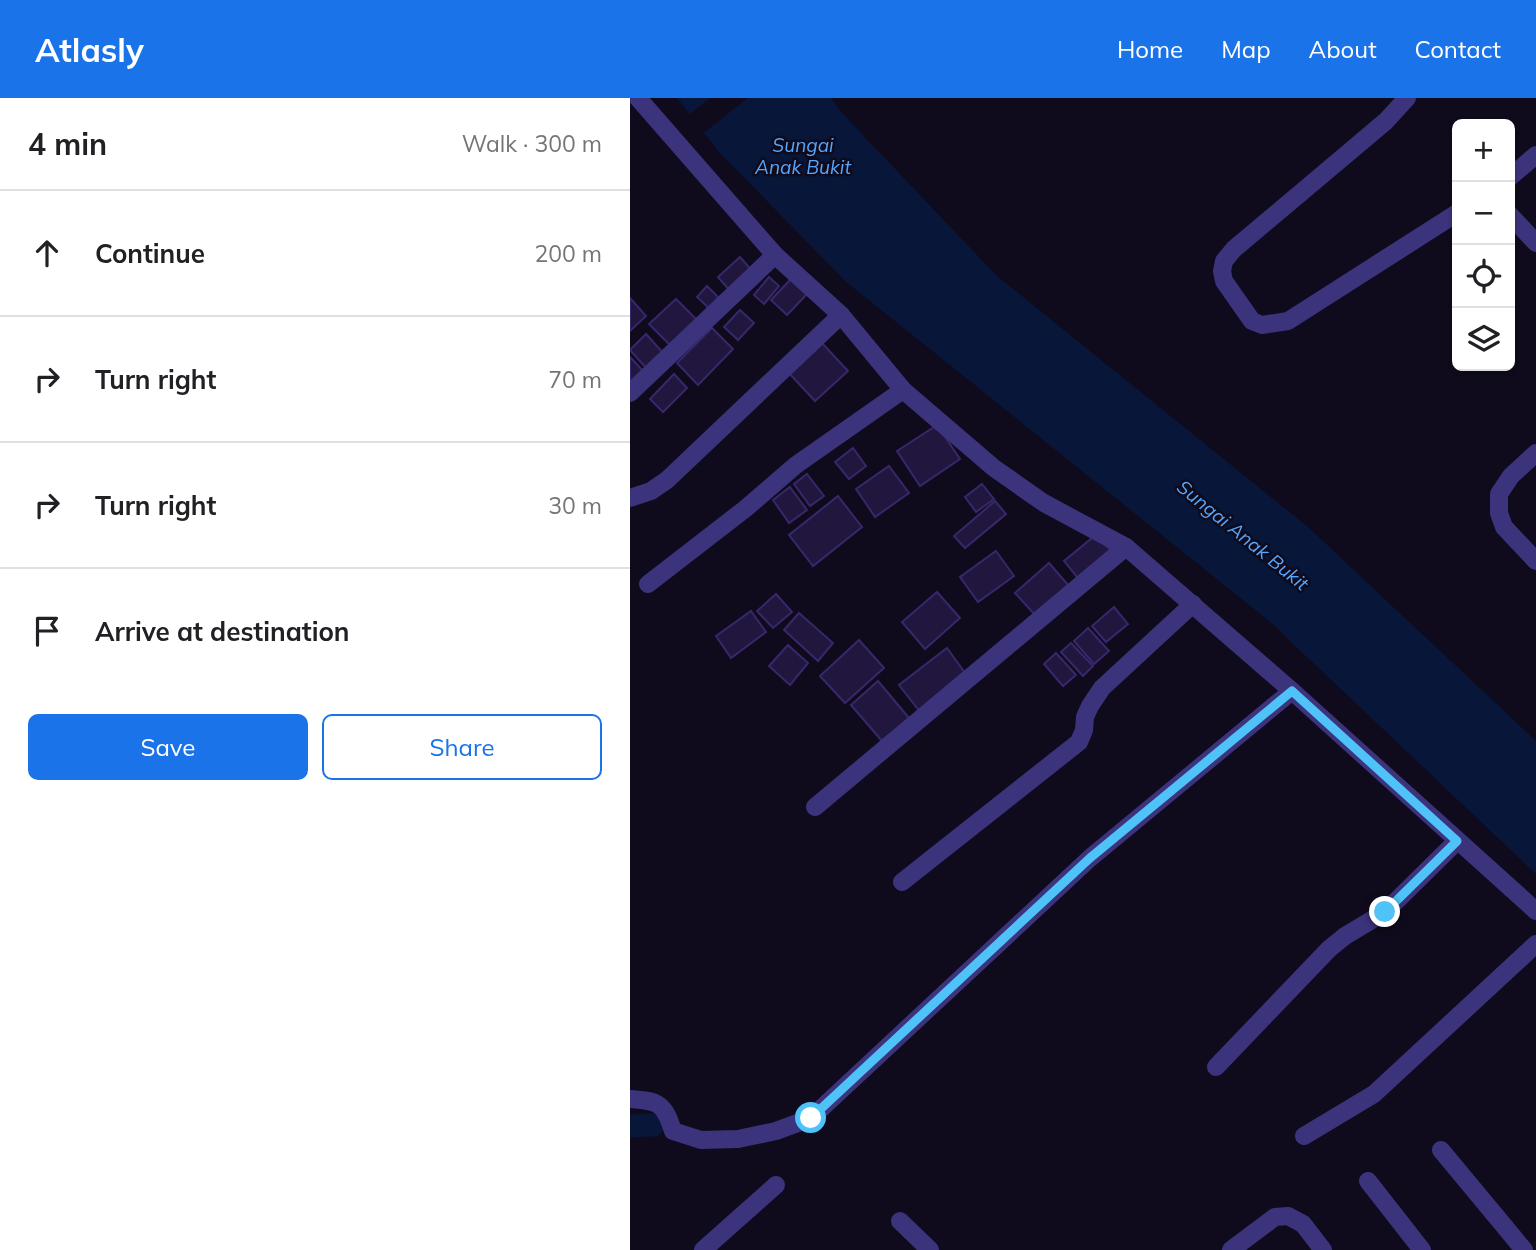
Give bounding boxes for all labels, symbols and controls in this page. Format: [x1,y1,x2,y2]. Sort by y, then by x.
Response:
text: Atlasly [35,29,144,70]
text: Home [1117,34,1183,64]
text: Map [1221,34,1271,64]
text: About [1309,34,1377,64]
text: Contact [1415,34,1501,64]
map controls [1452,119,1515,371]
button: + [1452,119,1515,182]
text: 4 min [28,125,107,163]
text: Walk · 300 m [462,129,602,158]
water label: Sungai Anak Bukit [754,133,852,179]
button: − [1452,182,1515,245]
icon: ahead [28,234,66,272]
text: Continue [95,237,205,270]
text: 200 m [534,239,602,268]
button: locate [1452,245,1515,308]
button: layers [1452,308,1515,371]
icon: right [28,360,66,398]
text: Turn right [95,363,216,396]
text: 70 m [548,365,602,394]
water label: Sungai Anak Bukit [1172,475,1315,596]
icon: right [28,486,66,524]
text: Turn right [95,489,216,522]
text: 30 m [548,491,602,520]
icon: arrive [28,612,66,650]
text: Arrive at destination [95,615,350,648]
button: Save [28,714,308,780]
button: Share [322,714,602,780]
route end [1369,896,1400,927]
route start [795,1102,826,1133]

